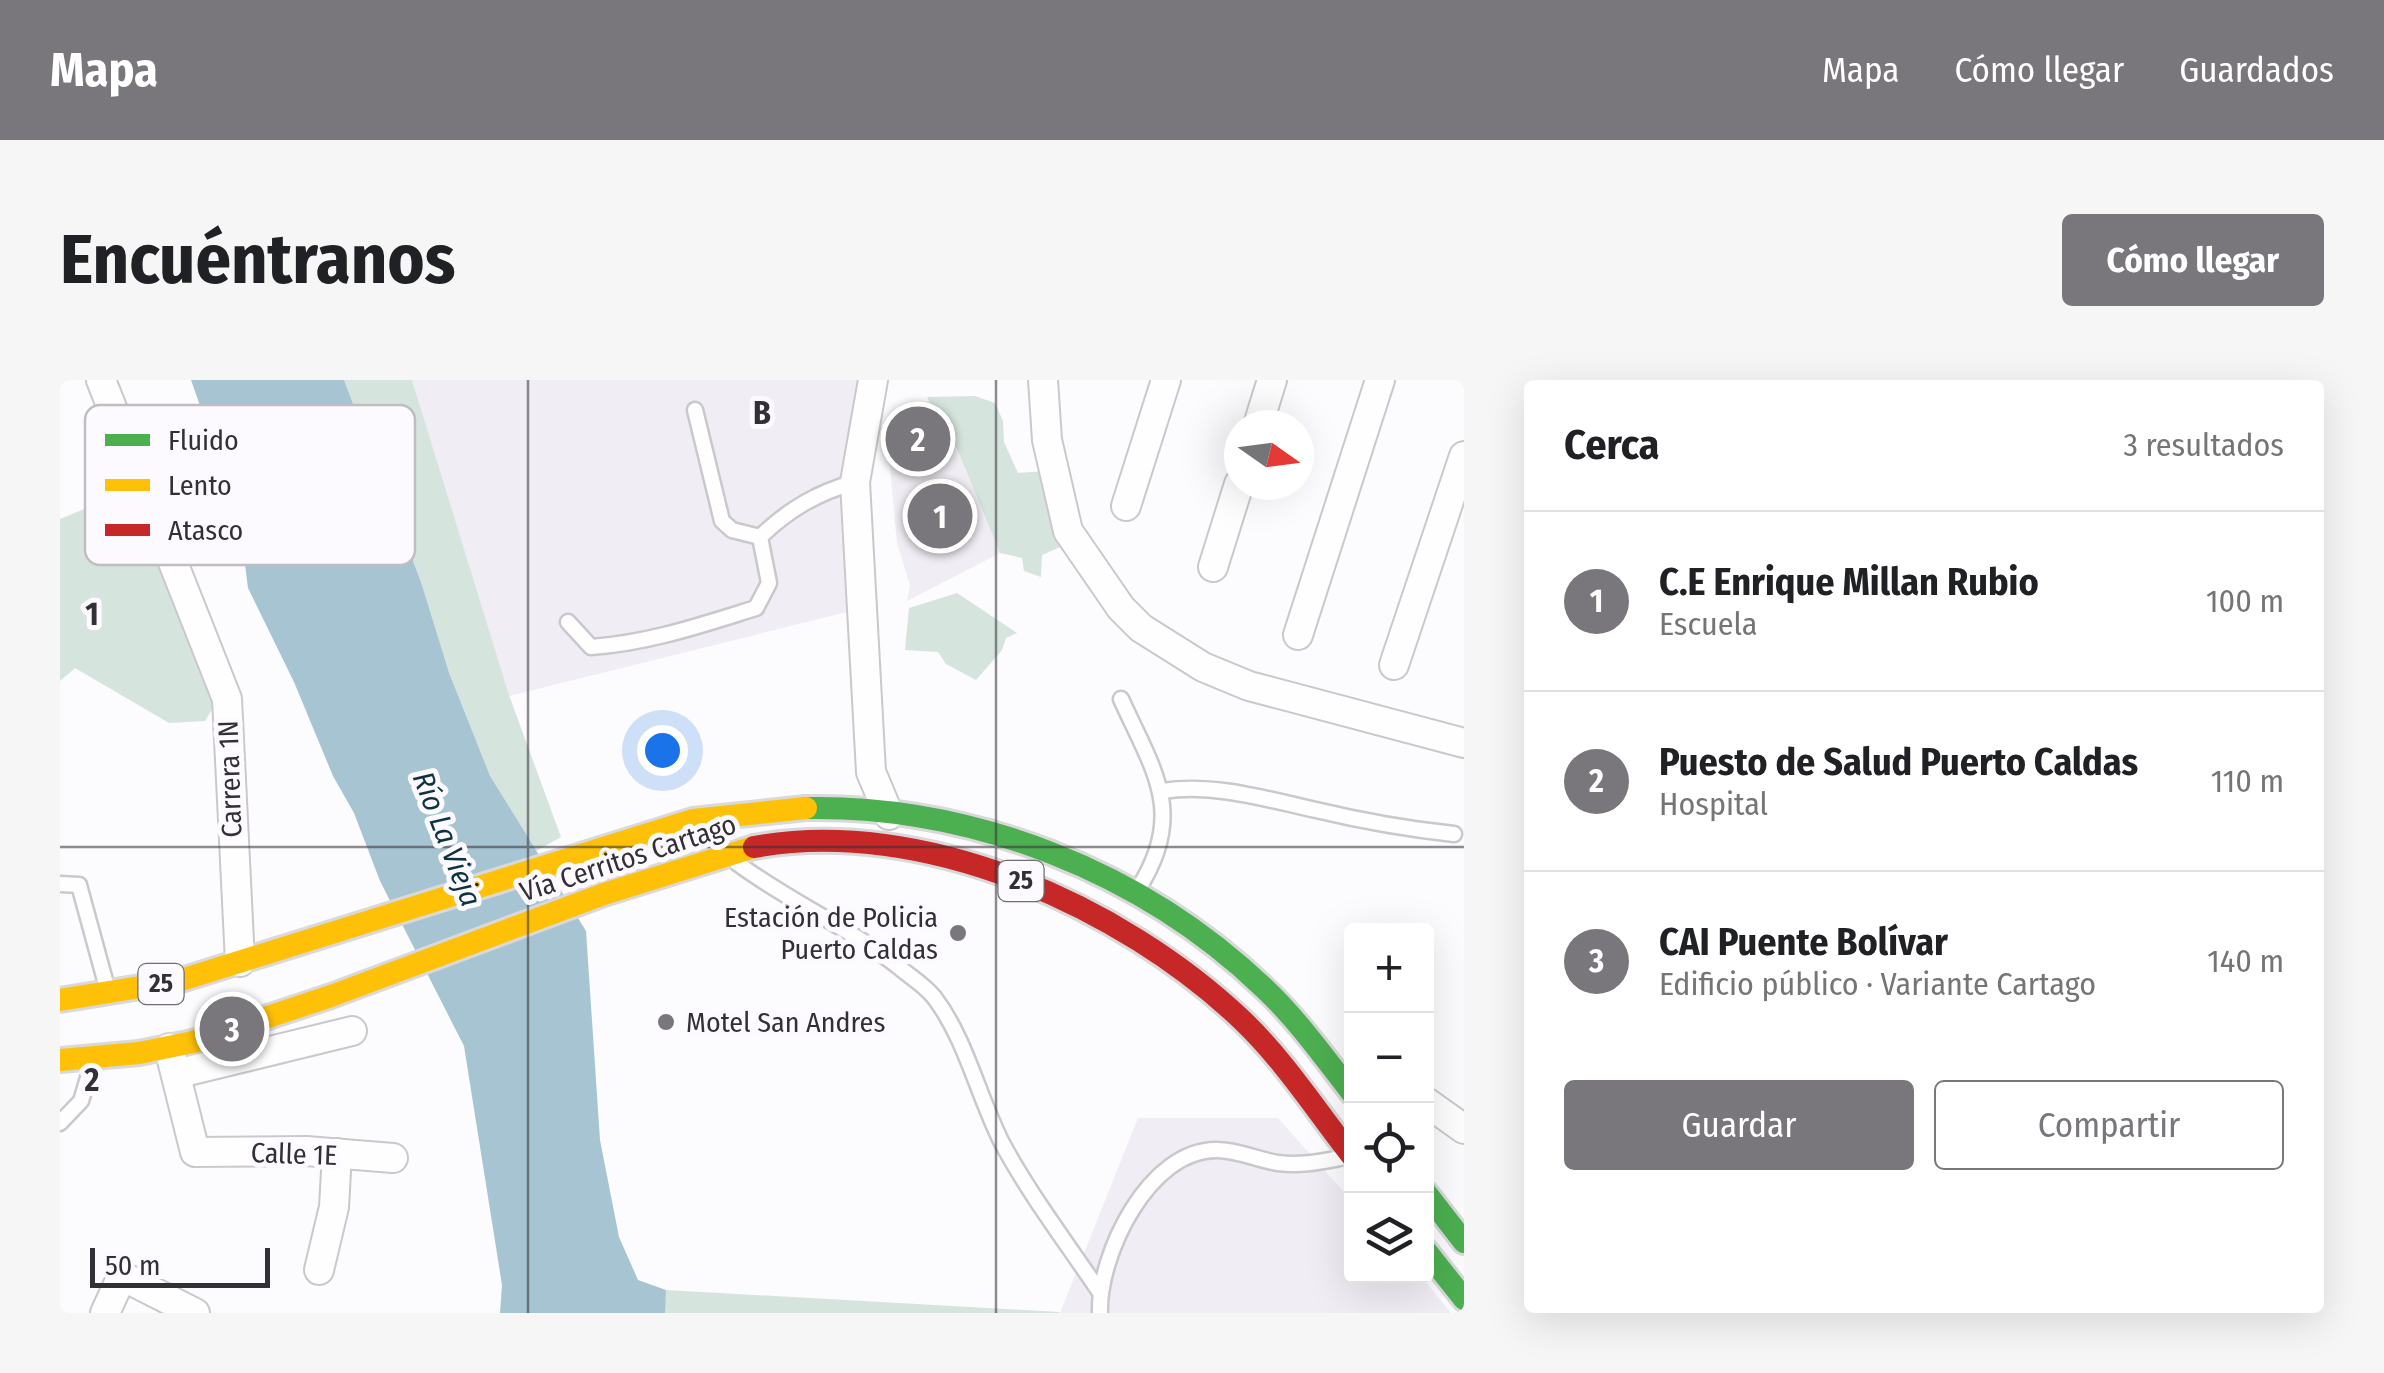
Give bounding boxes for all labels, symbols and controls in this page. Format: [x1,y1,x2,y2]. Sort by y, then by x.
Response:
text: Mapa [50,41,158,99]
text: Mapa [1822,49,1899,91]
text: Cómo llegar [1954,49,2124,91]
text: Guardados [2179,49,2334,91]
button: Cómo llegar [2062,214,2324,306]
text: Encuéntranos [60,218,455,302]
text: B [753,394,771,432]
pin: 2 [886,402,950,476]
legend [85,405,415,565]
north arrow [1224,410,1314,500]
text: Cerca [1564,420,1659,470]
text: Fluido [168,424,239,457]
text: 3 resultados [2124,426,2284,464]
text: Lento [168,469,232,502]
pin: 1 [908,478,972,554]
text: Atasco [168,514,243,547]
text: C.E Enrique Millan Rubio [1659,559,2039,605]
text: 1 [1590,582,1603,620]
text: 100 m [2206,582,2284,620]
text: 1 [85,595,99,633]
text: Escuela [1659,605,1757,643]
street label: Carrera 1N [211,720,249,838]
your location [637,725,688,776]
text: Puesto de Salud Puerto Caldas [1659,739,2138,785]
text: 2 [1589,762,1604,800]
text: 110 m [2211,762,2284,800]
water label: Río La Vieja [405,766,489,912]
text: Hospital [1659,785,1768,823]
street label: Vía Cerritos Cartago [516,808,740,908]
road number: 25 [998,861,1044,901]
place label: Estación de Policia Puerto Caldas [724,901,938,966]
text: CAI Puente Bolívar [1659,919,1948,965]
marker: Estación de Policia Puerto Caldas [947,922,969,944]
map controls [1344,923,1434,1283]
button: + [1344,923,1434,1013]
text: 3 [1589,942,1604,980]
text: 140 m [2207,942,2284,980]
road number: 25 [138,964,184,1004]
text: Edificio público · Variante Cartago [1659,965,2096,1003]
pin: 3 [200,992,264,1066]
place label: Motel San Andres [686,1006,885,1039]
marker: Motel San Andres [655,1011,677,1033]
button: − [1344,1013,1434,1103]
text: 2 [84,1061,100,1099]
button: Guardar [1564,1080,1914,1170]
button: Compartir [1934,1080,2284,1170]
button: locate [1344,1103,1434,1193]
street label: Calle 1E [250,1136,338,1172]
button: layers [1344,1193,1434,1283]
scale bar [90,1243,270,1288]
text: 50 m [105,1249,161,1282]

